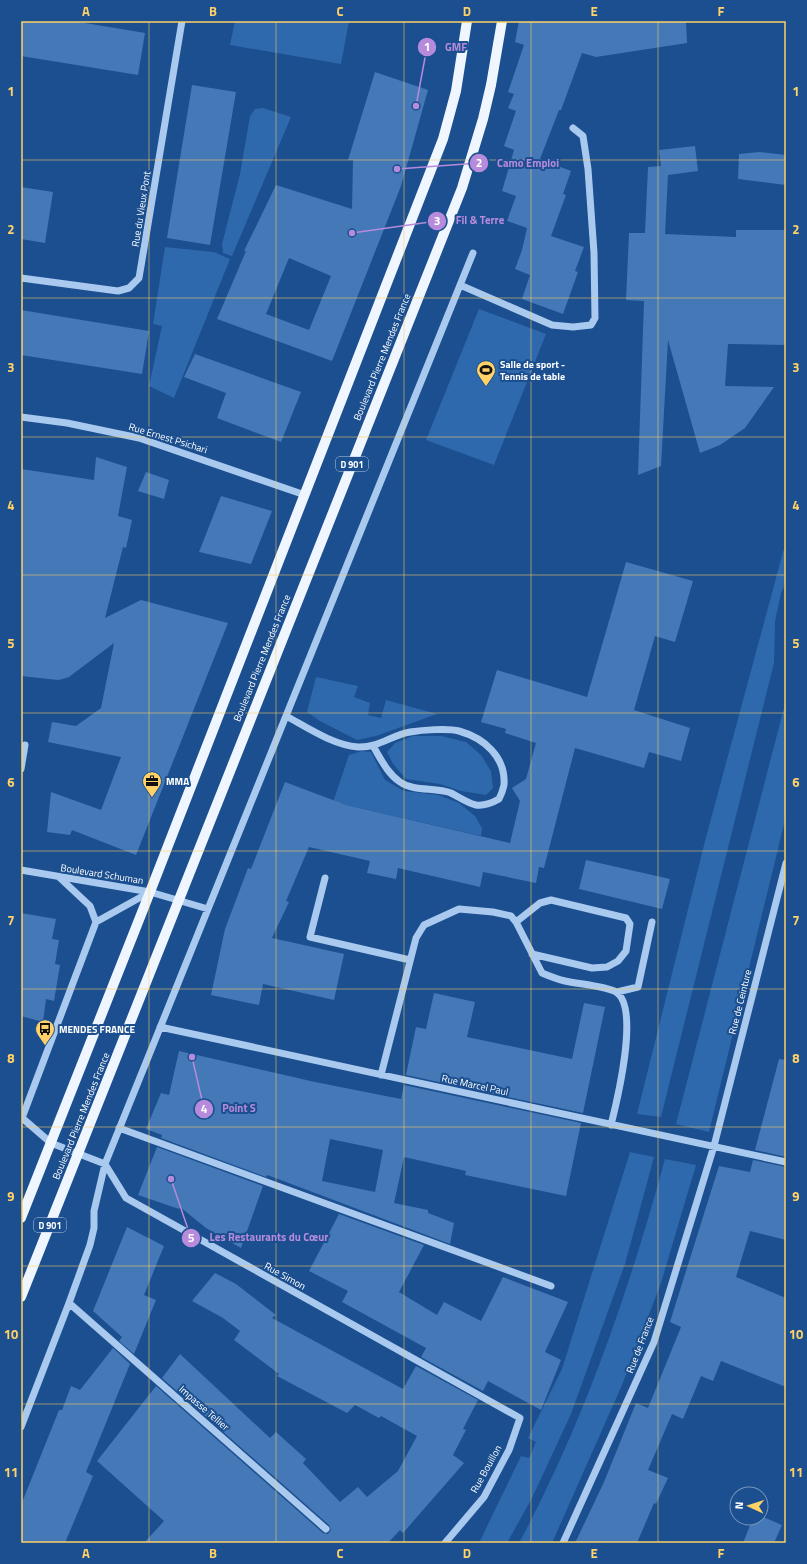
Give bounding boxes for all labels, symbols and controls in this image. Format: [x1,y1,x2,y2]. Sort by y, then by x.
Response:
text: A [82,1,90,21]
text: B [209,1,217,21]
text: C [336,1,344,21]
text: D [463,1,471,21]
text: E [590,1,598,21]
text: F [718,1,725,21]
callout: GMF [417,36,475,59]
text: 1 [424,37,430,56]
text: GMF [445,39,467,55]
text: 1 [7,81,15,101]
text: 1 [792,81,800,101]
callout: Camo Emploi [469,152,567,175]
text: 2 [476,153,482,172]
text: Camo Emploi [497,155,559,171]
street label: Rue du Vieux Pont [128,170,154,248]
callout: Fil & Terre [427,209,512,232]
text: 3 [434,211,440,230]
text: Fil & Terre [456,212,505,228]
text: 2 [7,219,15,239]
text: 2 [792,219,800,239]
street label: Boulevard Pierre Mendes France [350,291,414,423]
text: 3 [7,357,15,377]
place label: Salle de sport - Tennis de table [500,357,565,384]
text: 3 [792,357,800,377]
sports icon: Salle de sport - Tennis de table [475,359,497,387]
street label: Rue Ernest Psichari [127,419,209,457]
road number: D 901 [336,457,368,471]
text: 4 [7,495,15,515]
text: 4 [792,495,800,515]
street label: Boulevard Pierre Mendes France [230,592,294,724]
text: 5 [7,633,15,653]
text: 5 [792,633,800,653]
office icon: MMA [141,770,163,798]
text: 6 [7,772,15,792]
text: 6 [792,772,800,792]
place label: MMA [166,774,189,789]
street label: Boulevard Schuman [59,860,145,888]
text: 7 [7,910,15,930]
text: 7 [792,910,800,930]
street label: Rue de Ceinture [725,968,755,1036]
bus stop icon: MENDES FRANCE [34,1018,56,1046]
place label: MENDES FRANCE [59,1022,135,1037]
text: 8 [7,1048,15,1068]
text: 8 [792,1048,800,1068]
street label: Boulevard Pierre Mendes France [49,1050,113,1182]
street label: Rue Marcel Paul [440,1071,510,1099]
callout: Point S [194,1097,264,1120]
text: 4 [201,1099,208,1118]
text: Point S [222,1100,256,1116]
text: 9 [7,1186,15,1206]
text: 9 [792,1186,800,1206]
road number: D 901 [34,1218,66,1232]
callout: Les Restaurants du Cœur [181,1226,336,1249]
text: 5 [188,1228,195,1247]
text: Les Restaurants du Cœur [210,1229,328,1245]
street label: Rue Simon [262,1258,308,1294]
street label: Rue de France [622,1315,658,1375]
text: 10 [4,1324,18,1344]
text: 10 [789,1324,803,1344]
street label: Impasse Tellier [176,1382,233,1434]
street label: Rue Bouillon [467,1442,505,1496]
text: 11 [4,1462,18,1482]
text: 11 [789,1462,803,1482]
north arrow [729,1486,769,1526]
text: N [731,1501,747,1510]
text: A [82,1543,90,1563]
text: B [209,1543,217,1563]
text: C [336,1543,344,1563]
text: D [463,1543,471,1563]
text: E [590,1543,598,1563]
text: F [718,1543,725,1563]

